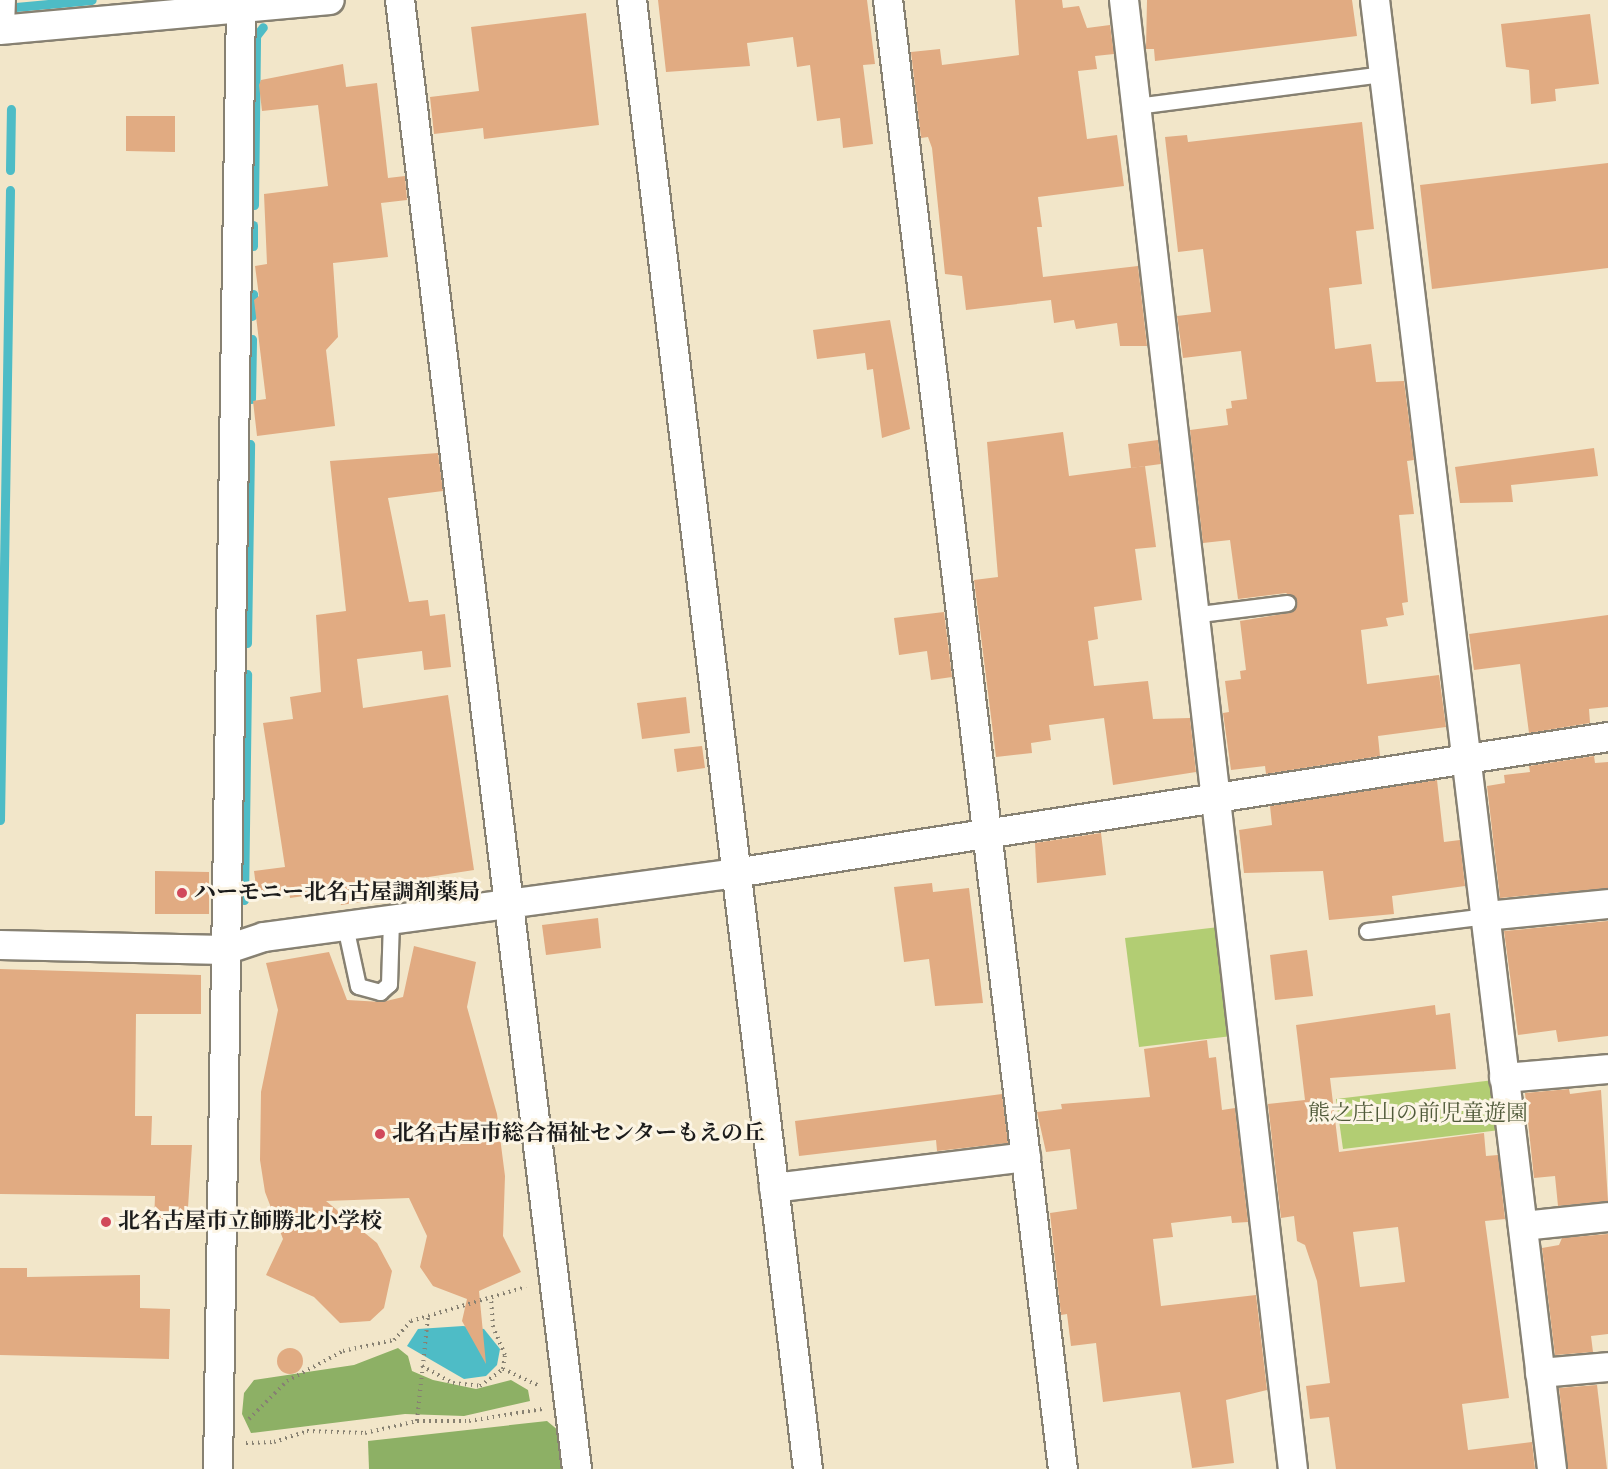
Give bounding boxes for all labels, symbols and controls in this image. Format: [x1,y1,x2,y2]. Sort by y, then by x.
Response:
place label: ハーモニー北名古屋調剤薬局 [194,880,480,906]
marker: ハーモニー北名古屋調剤薬局 [175,886,189,900]
park label: 熊之庄山の前児童遊園 [1308,1101,1528,1127]
place label: 北名古屋市総合福祉センターもえの丘 [392,1121,766,1147]
marker: 北名古屋市総合福祉センターもえの丘 [373,1127,387,1141]
place label: 北名古屋市立師勝北小学校 [118,1209,382,1235]
marker: 北名古屋市立師勝北小学校 [99,1215,113,1229]

